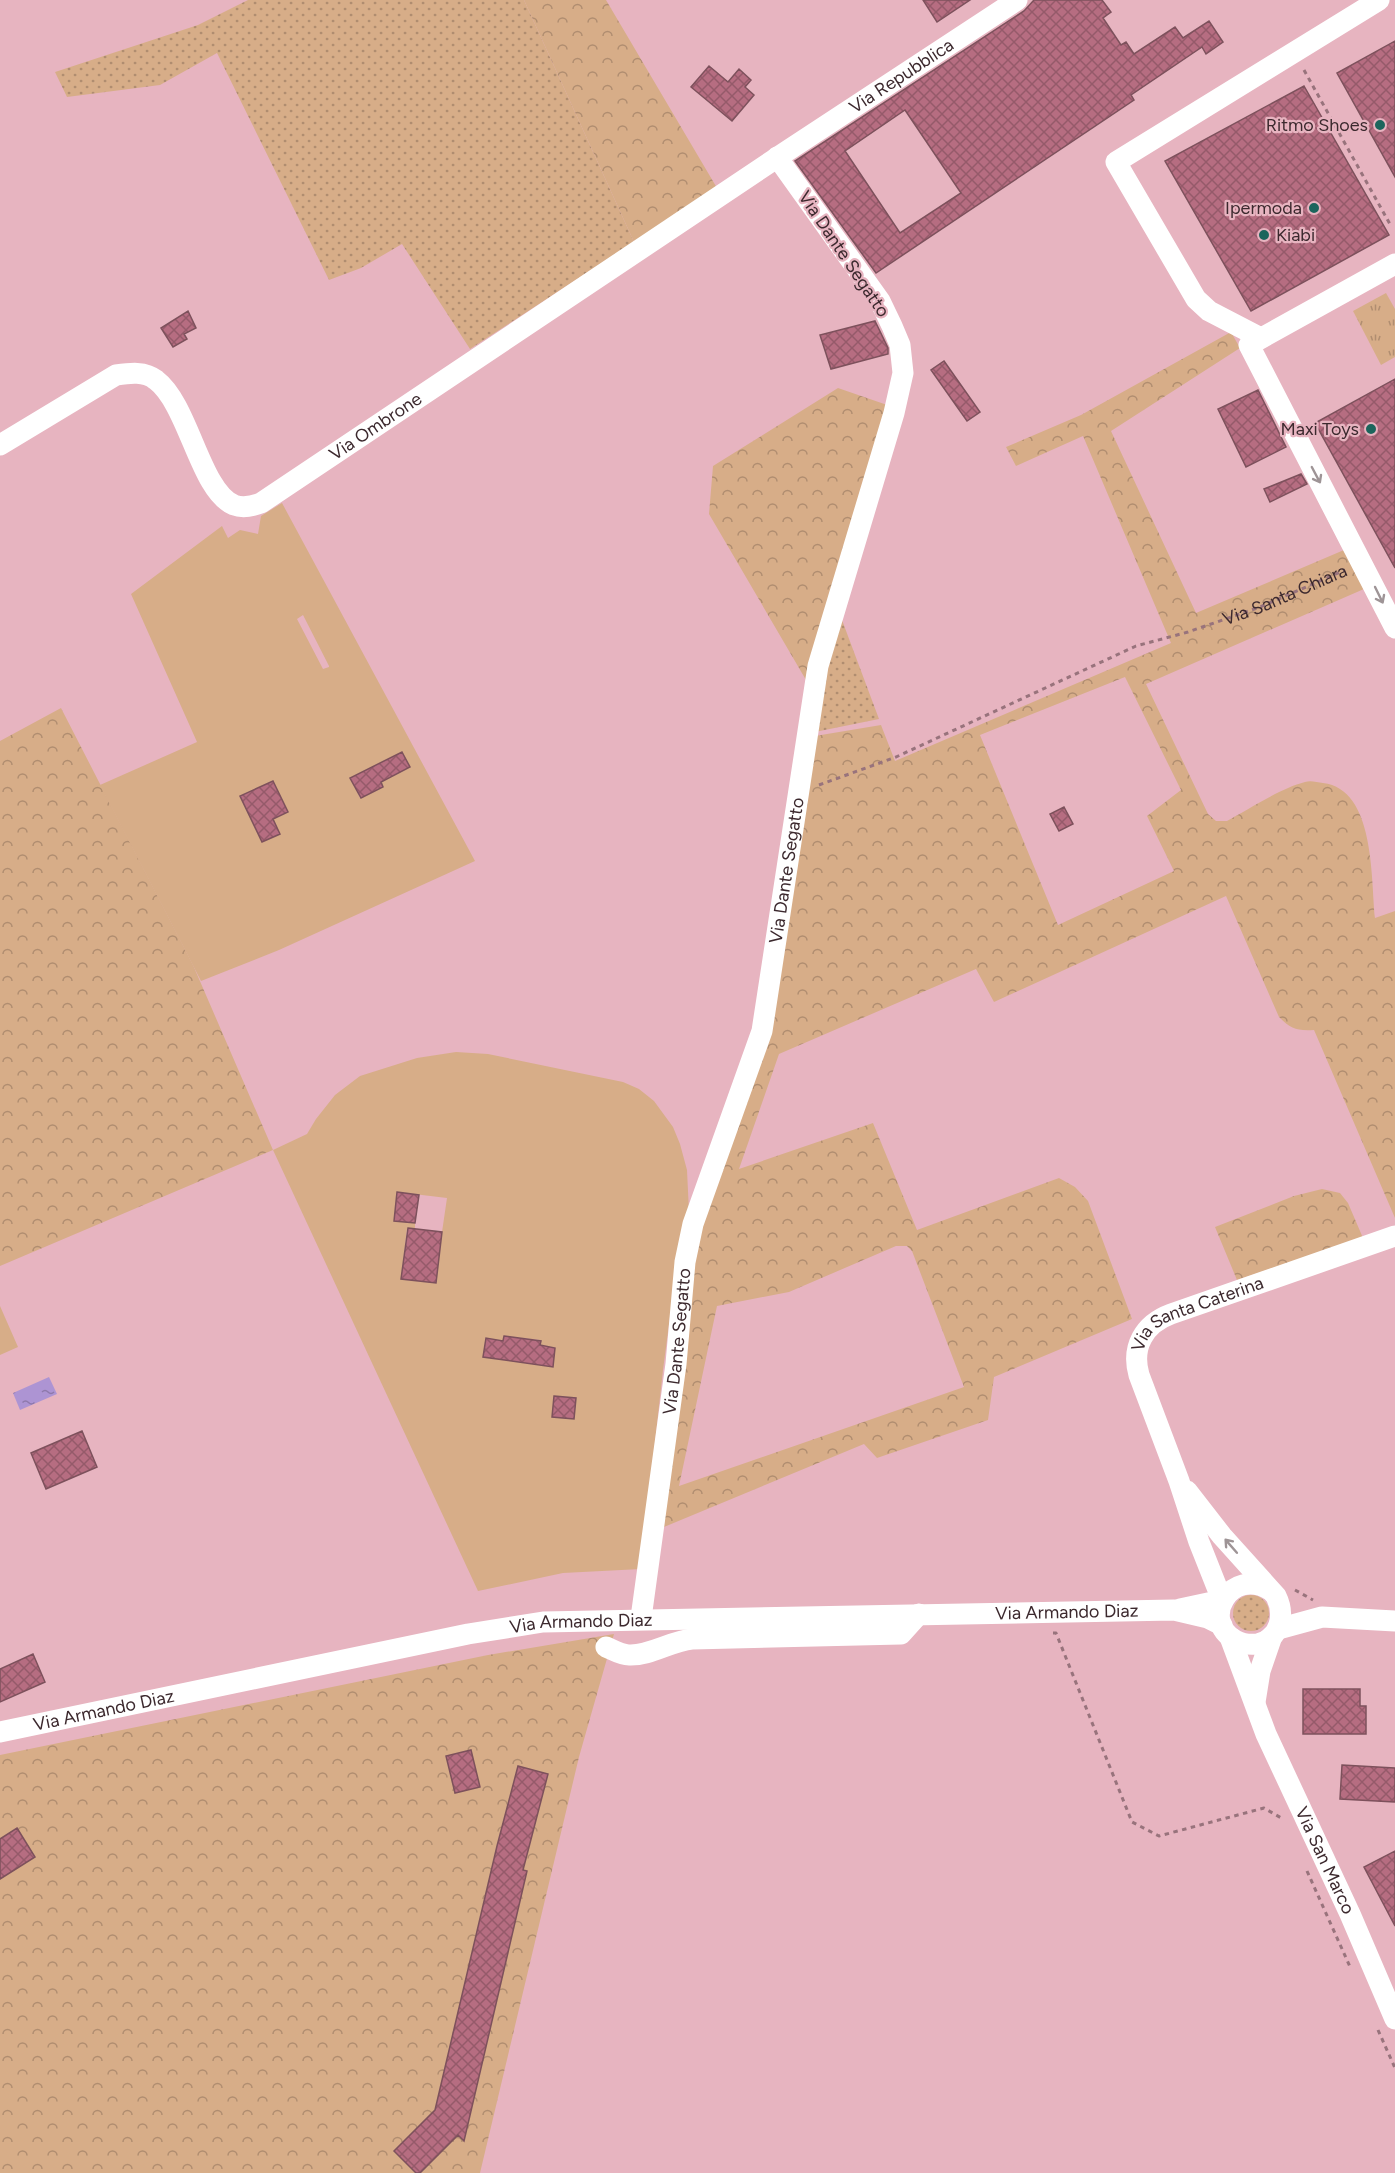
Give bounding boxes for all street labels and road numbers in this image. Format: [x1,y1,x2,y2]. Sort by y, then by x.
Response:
street label: Via Repubblica [845,34,958,118]
street label: Via Dante Segatto [794,187,894,321]
street label: Via Ombrone [325,388,426,465]
street label: Via Santa Chiara [1220,559,1351,630]
street label: Via Dante Segatto [765,796,809,945]
street label: Via Dante Segatto [658,1267,695,1416]
street label: Via Santa Caterina [1127,1272,1266,1354]
street label: Via Armando Diaz [995,1600,1139,1624]
street label: Via Armando Diaz [508,1609,653,1638]
street label: Via Armando Diaz [31,1685,176,1736]
street label: Via San Marco [1291,1803,1359,1918]

